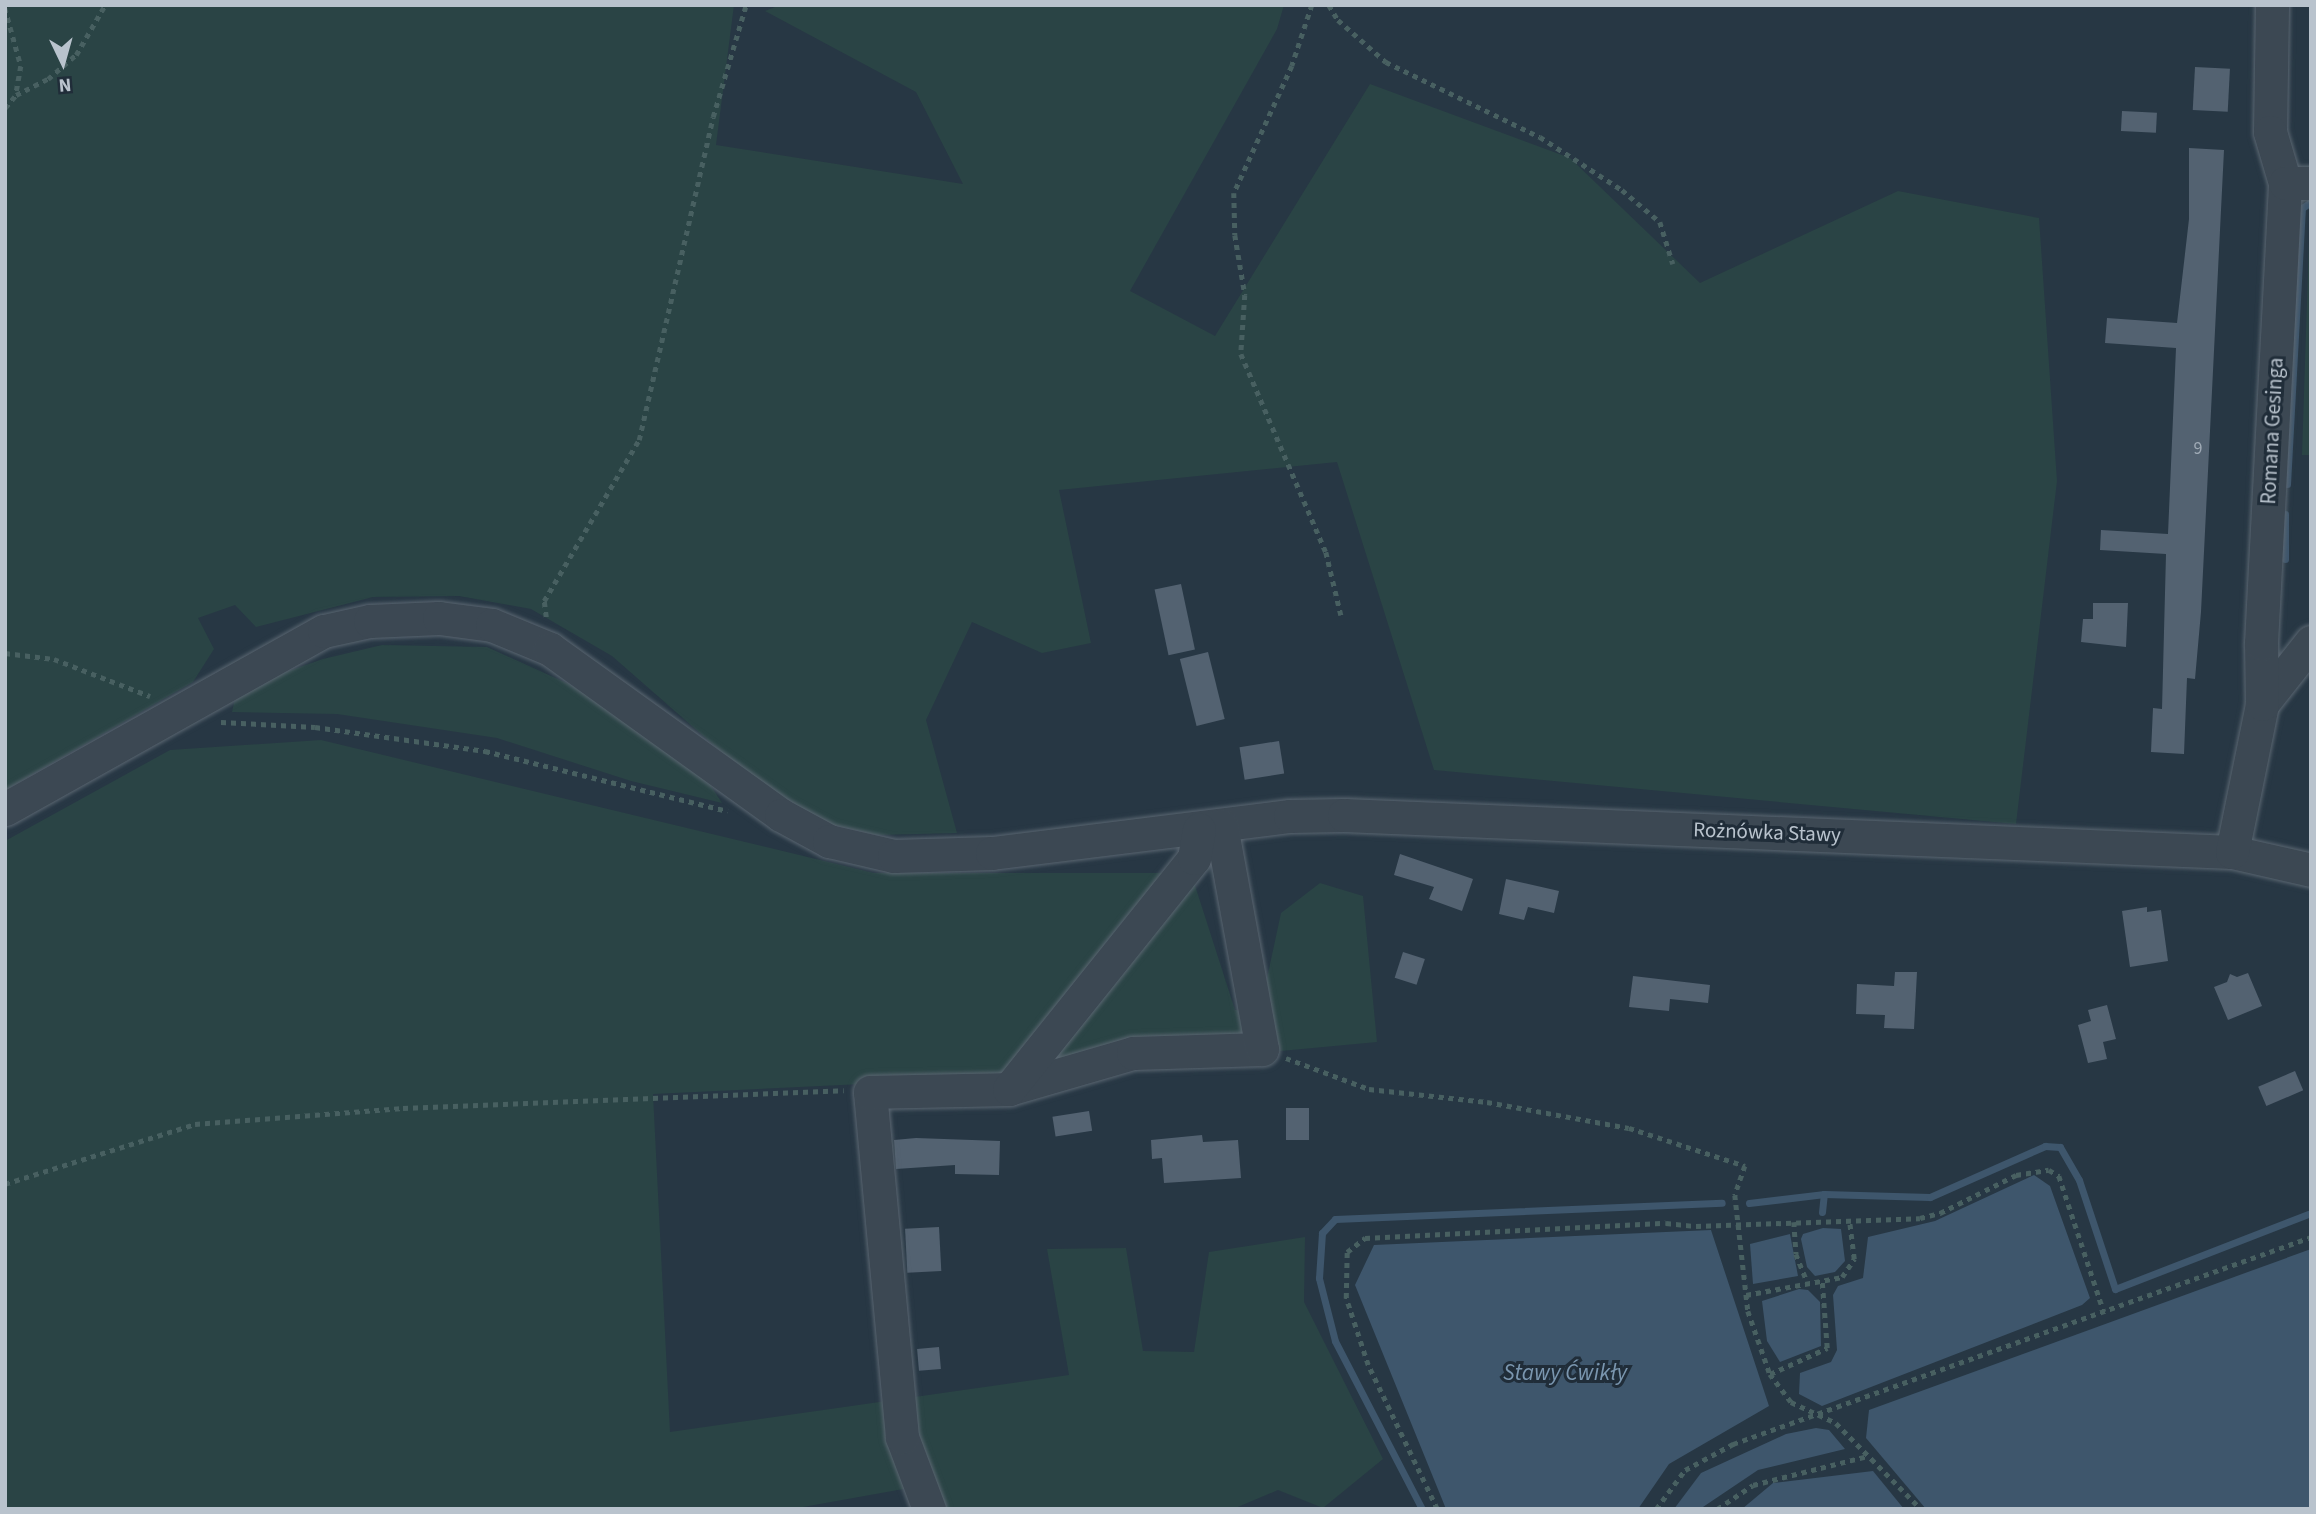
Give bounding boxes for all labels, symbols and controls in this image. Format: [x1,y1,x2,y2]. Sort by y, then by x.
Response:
north arrow [28,28,98,98]
text: N [57,70,72,98]
street label: Romana Gesinga [2256,357,2288,505]
house number: 9 [2194,438,2202,460]
street label: Rożnówka Stawy [1693,817,1841,847]
water label: Stawy Ćwikły [1503,1359,1627,1387]

